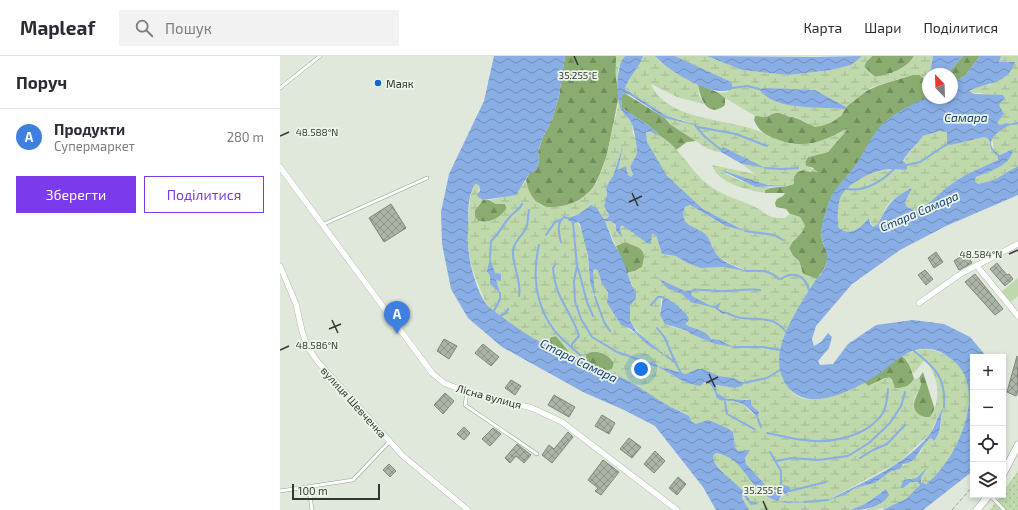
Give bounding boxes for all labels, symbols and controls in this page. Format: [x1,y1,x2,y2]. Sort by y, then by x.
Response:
search box [119,10,399,46]
text: Mapleaf [20,16,95,39]
icon: search [133,17,155,39]
text: Пошук [165,19,212,37]
text: Карта [803,19,842,36]
text: Шари [864,19,901,36]
text: Поділитися [923,19,998,36]
north arrow [922,68,958,104]
text: 35.255°E [559,69,598,81]
text: Поруч [16,72,67,92]
place label: Маяк [386,77,414,90]
marker: Маяк [373,78,383,88]
water label: Самара [944,110,988,124]
text: Продукти [54,120,125,138]
text: 48.588°N [296,126,338,138]
text: A [25,129,33,145]
text: 280 m [227,129,264,145]
text: Супермаркет [54,138,135,154]
button: Зберегти [16,176,136,213]
button: Поділитися [144,176,264,213]
water label: Стара Самара [878,188,961,234]
text: 48.584°N [960,248,1002,260]
pin: A [384,301,410,334]
water label: Стара Самара [538,335,620,385]
text: 48.586°N [296,339,338,351]
map controls [970,354,1006,498]
button: + [970,354,1006,390]
your location [631,359,651,379]
street label: вулиця Шевченка [318,364,389,441]
street label: Лісна вулиця [455,381,523,412]
button: − [970,390,1006,426]
button: locate [970,426,1006,462]
button: layers [970,462,1006,498]
scale bar [292,482,380,501]
text: 100 m [298,484,328,497]
text: 35.255°E [744,484,783,496]

